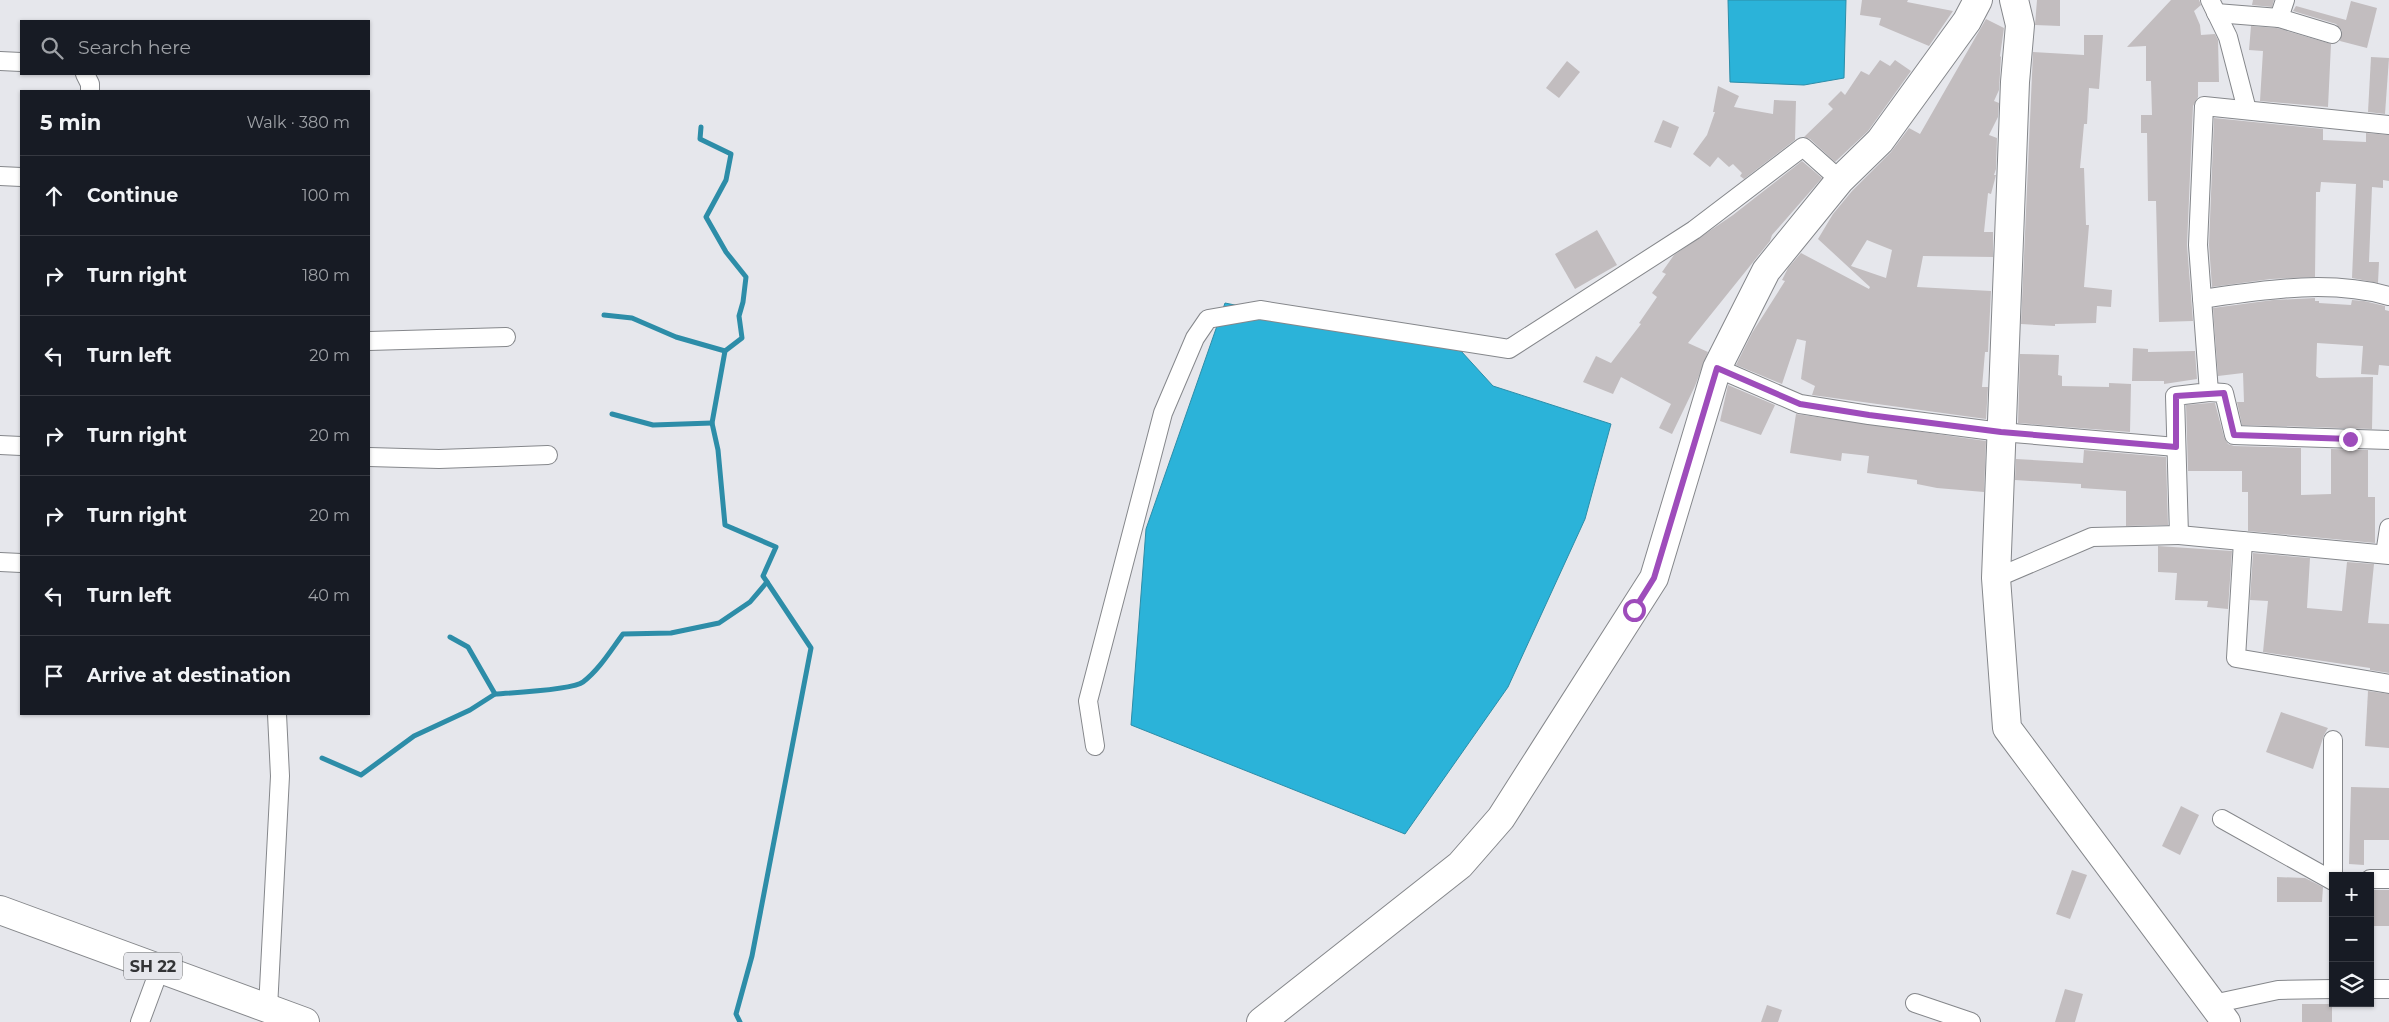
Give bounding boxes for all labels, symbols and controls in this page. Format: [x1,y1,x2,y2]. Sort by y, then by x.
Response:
search box [20,20,370,75]
icon: search [38,34,66,62]
text: Search here [78,36,191,59]
text: 5 min [40,110,101,135]
text: Walk · 380 m [246,113,350,132]
icon: ahead [40,182,68,210]
text: Continue [87,184,178,207]
text: 100 m [302,186,350,205]
icon: right [40,262,68,290]
text: Turn right [87,264,187,287]
text: 180 m [302,266,350,285]
icon: left [40,342,68,370]
text: Turn left [87,344,172,367]
text: 20 m [309,346,350,365]
icon: right [40,422,68,450]
text: Turn right [87,424,187,447]
text: 20 m [309,426,350,445]
route end [2339,428,2362,451]
icon: right [40,502,68,530]
text: Turn right [87,504,187,527]
text: 20 m [309,506,350,525]
icon: left [40,582,68,610]
text: Turn left [87,584,172,607]
text: 40 m [308,586,350,605]
route start [1623,599,1646,622]
icon: arrive [40,662,68,690]
text: Arrive at destination [87,664,291,687]
map controls [2329,872,2374,1007]
button: + [2329,872,2374,917]
button: − [2329,917,2374,962]
road number: SH 22 [124,952,182,979]
button: layers [2329,962,2374,1007]

